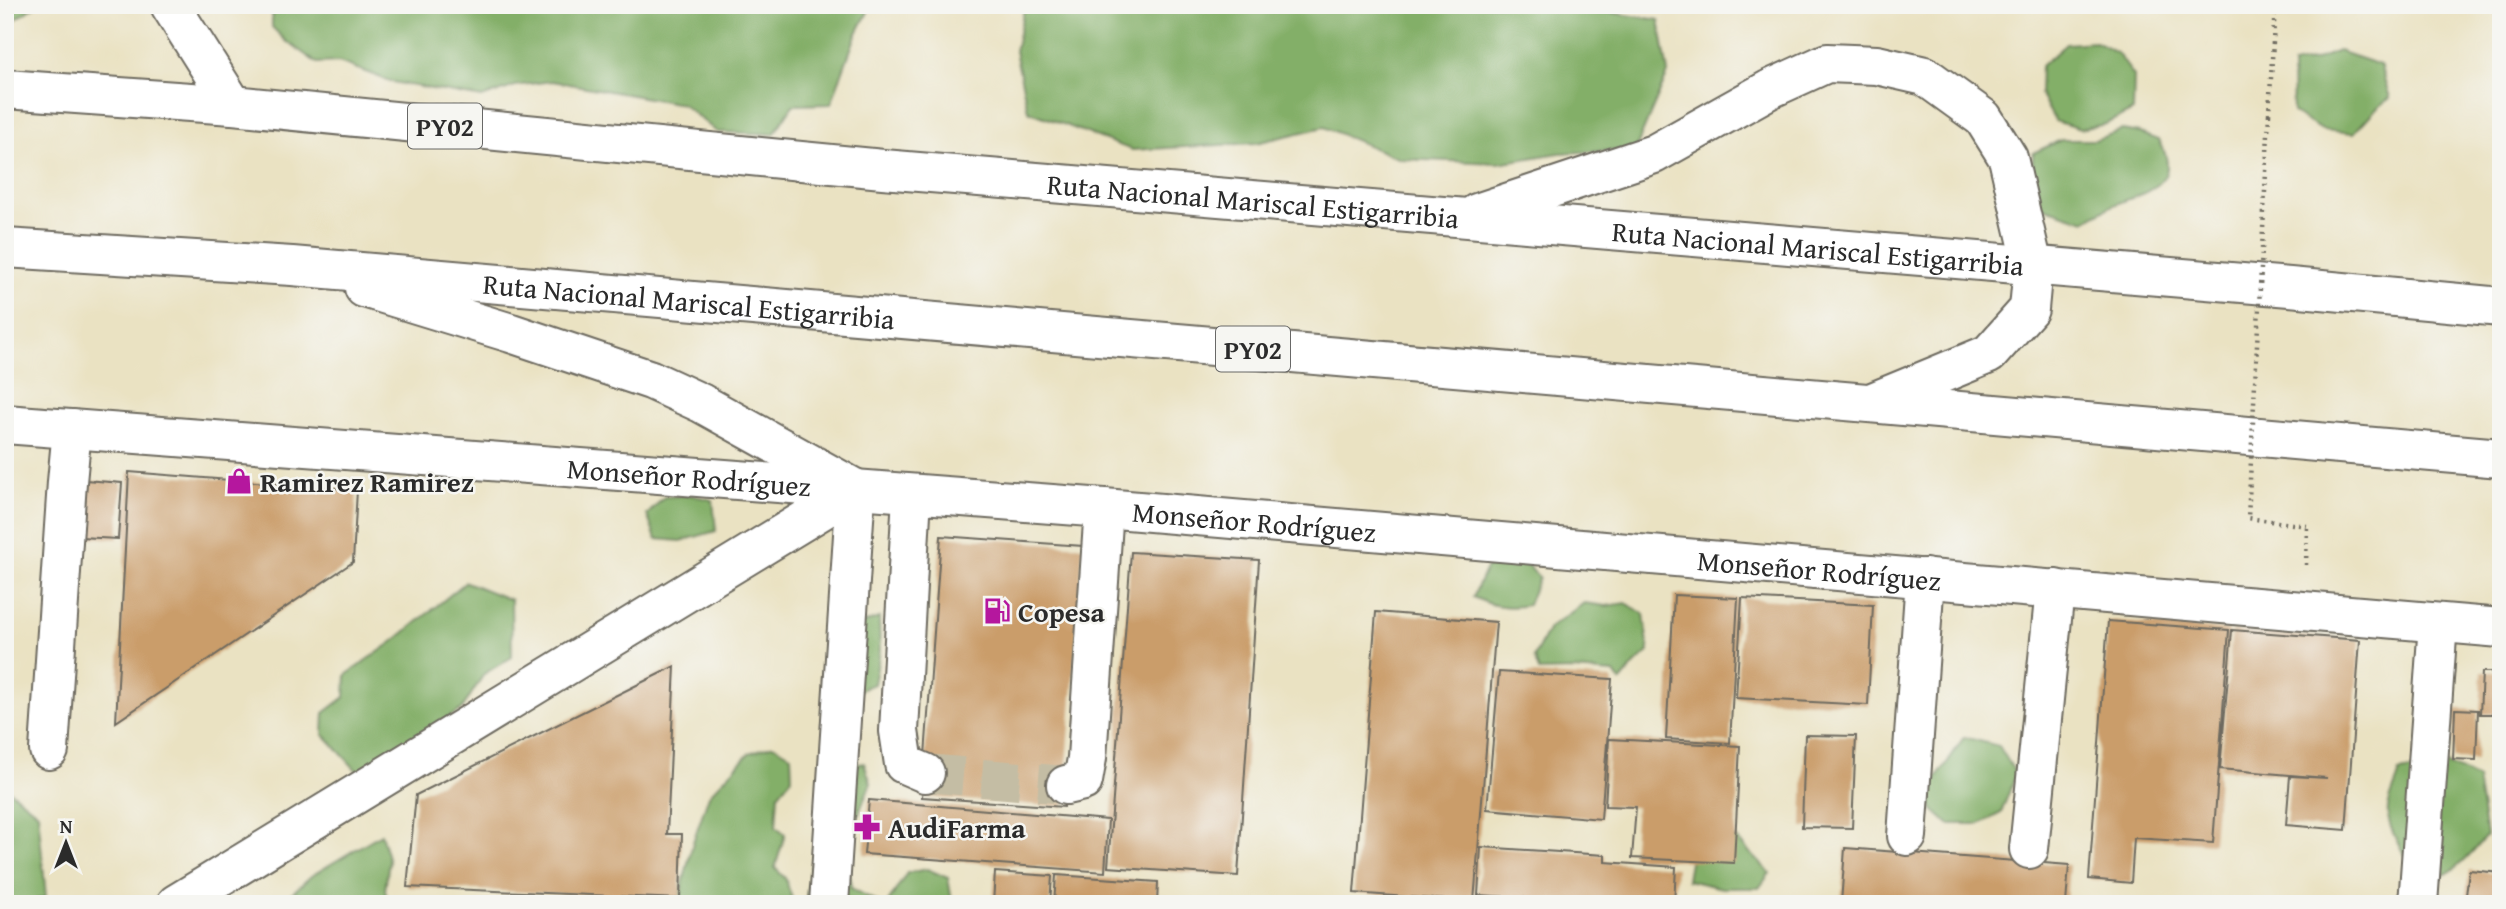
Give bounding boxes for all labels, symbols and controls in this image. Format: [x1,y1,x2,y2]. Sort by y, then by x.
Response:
road number: PY02 [408,104,482,148]
street label: Ruta Nacional Mariscal Estigarribia [1046,162,1461,238]
street label: Ruta Nacional Mariscal Estigarribia [1611,210,2026,285]
street label: Ruta Nacional Mariscal Estigarribia [481,262,897,339]
road number: PY02 [1216,326,1290,372]
street label: Monseñor Rodríguez [566,447,812,506]
place label: Ramirez Ramirez [260,461,474,502]
shop icon: Ramirez Ramirez [224,466,254,496]
street label: Monseñor Rodríguez [1131,490,1378,552]
street label: Monseñor Rodríguez [1696,539,1943,600]
place label: Copesa [1018,591,1105,632]
fuel station icon: Copesa [982,596,1012,626]
place label: AudiFarma [888,807,1026,848]
north arrow [32,808,102,878]
text: N [60,812,73,840]
pharmacy icon: AudiFarma [852,812,882,842]

